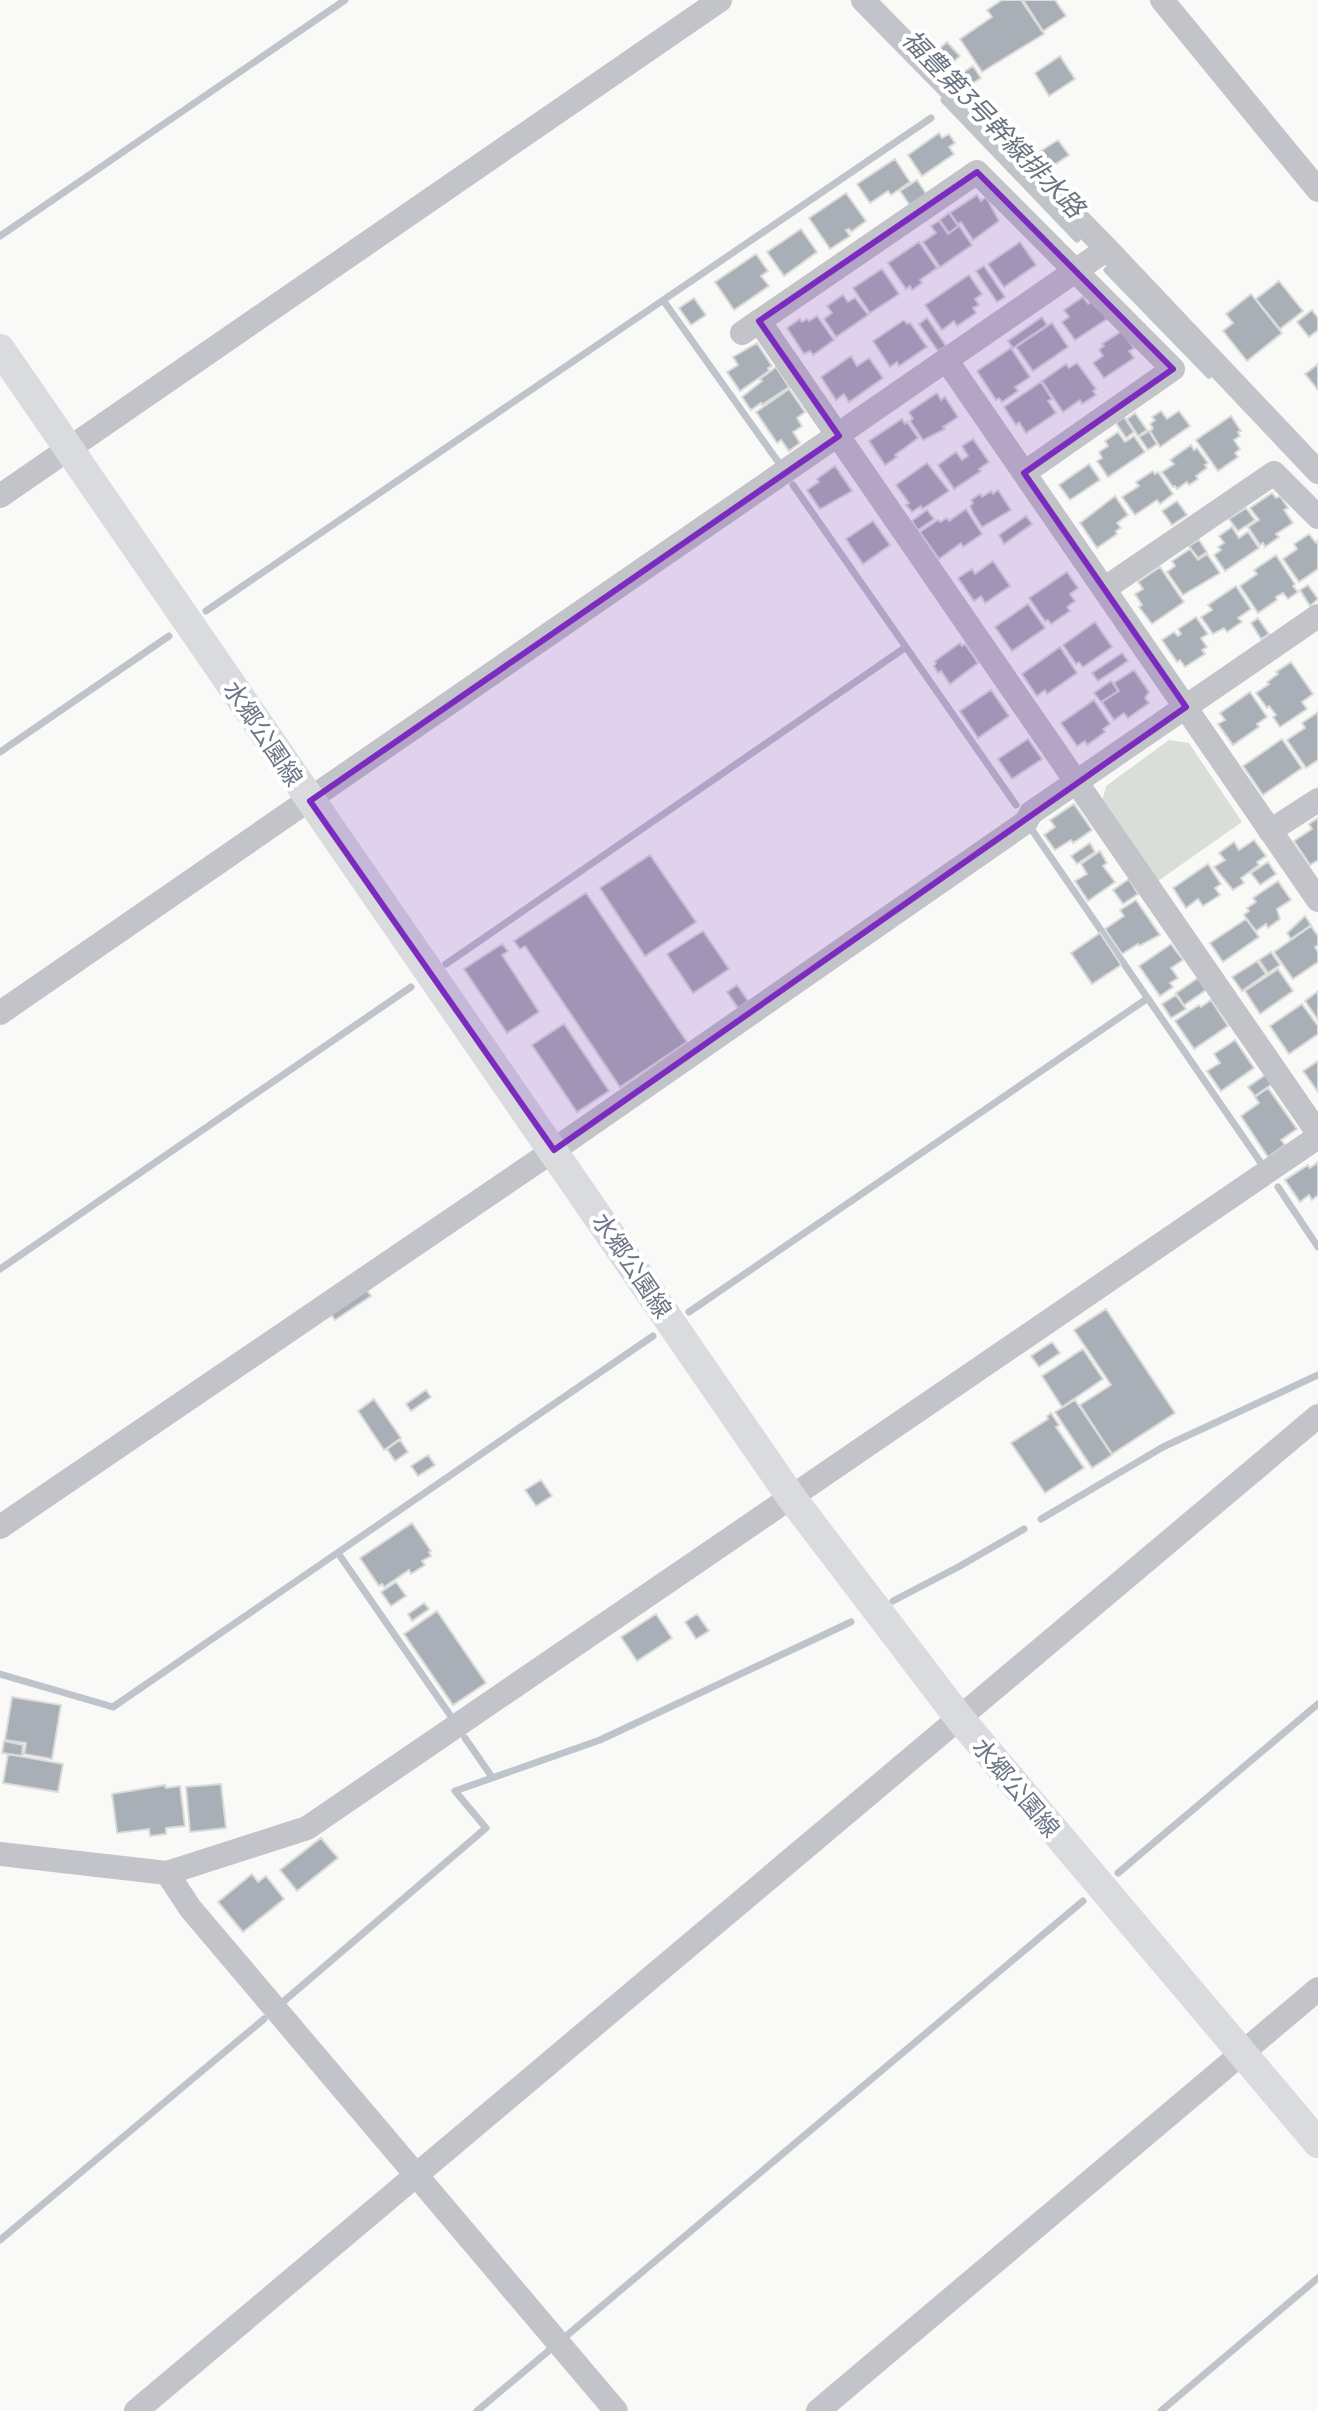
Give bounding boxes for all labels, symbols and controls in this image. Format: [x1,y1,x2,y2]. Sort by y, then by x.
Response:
water label: 福豊第3号幹線排水路 [895,21,1095,226]
street label: 水郷公園線 [217,674,311,792]
street label: 水郷公園線 [586,1206,680,1324]
street label: 水郷公園線 [966,1730,1068,1844]

